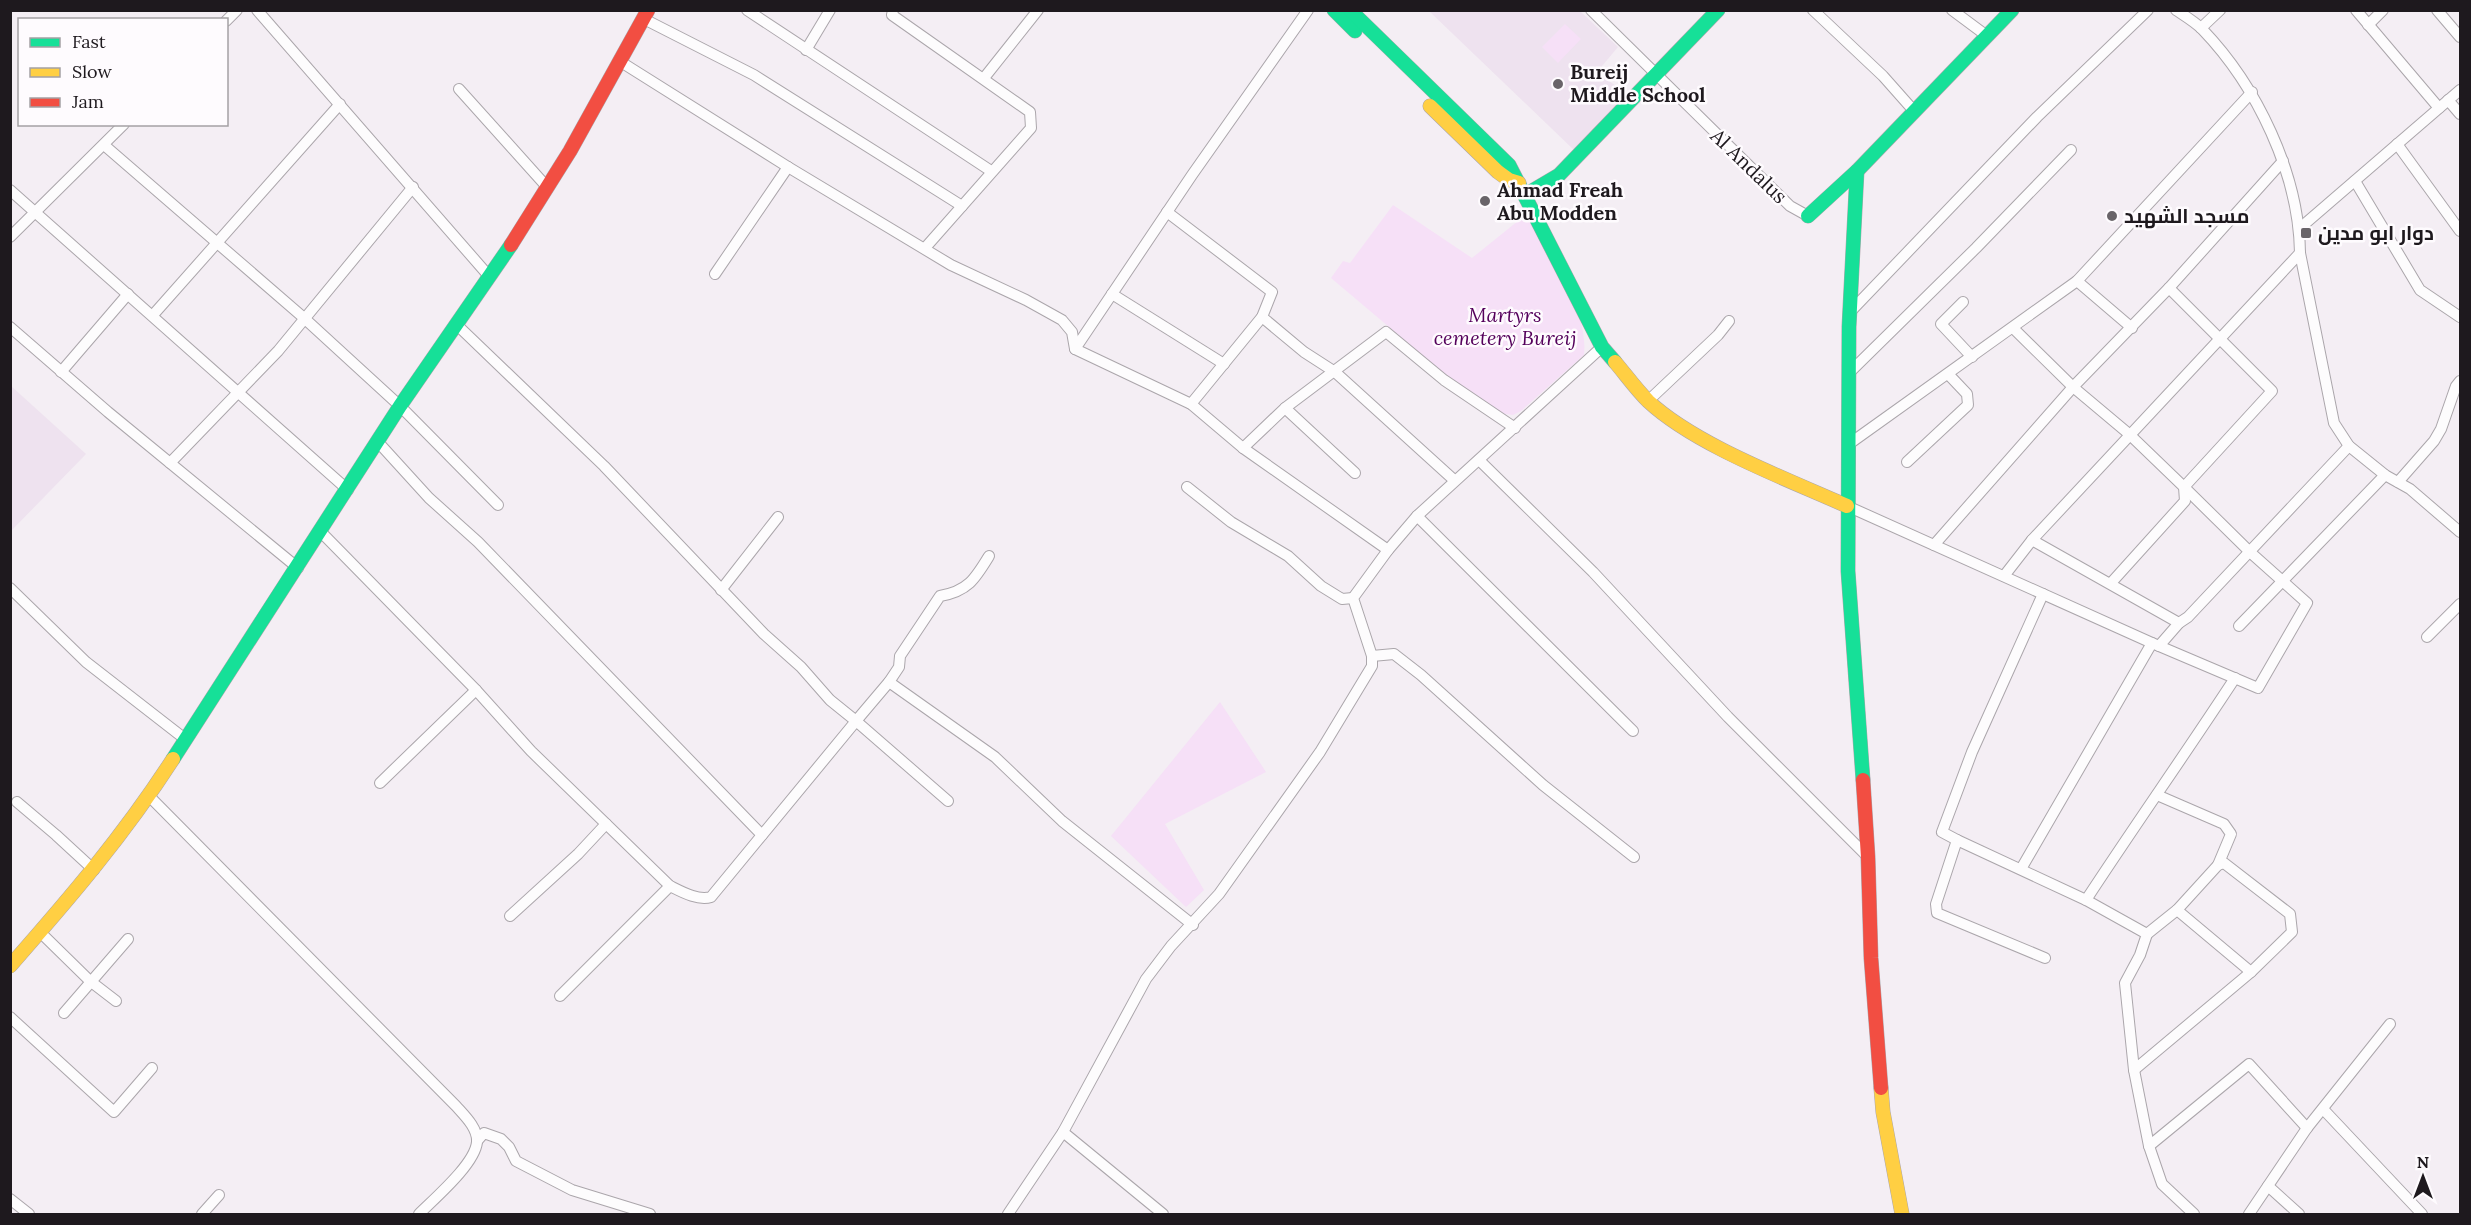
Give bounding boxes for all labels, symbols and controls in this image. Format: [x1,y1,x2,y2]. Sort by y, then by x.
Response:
legend [18,18,228,126]
text: Fast [72,30,106,53]
place label: Bureij Middle School [1570,59,1705,107]
text: Slow [72,60,112,83]
marker: Bureij Middle School [1551,77,1565,91]
text: Jam [71,90,104,113]
street label: Al Andalus [1705,122,1793,208]
place label: Ahmad Freah Abu Modden [1497,177,1624,225]
marker: Ahmad Freah Abu Modden [1478,194,1492,208]
place label: مسجد الشهيد [2124,203,2249,229]
marker: مسجد الشهيد [2105,209,2119,223]
place label: دوار ابو مدين [2318,220,2434,245]
marker: دوار ابو مدين [2299,226,2313,240]
park label: Martyrs cemetery Bureij [1434,302,1576,350]
north arrow [2393,1147,2453,1207]
text: N [2417,1152,2429,1172]

